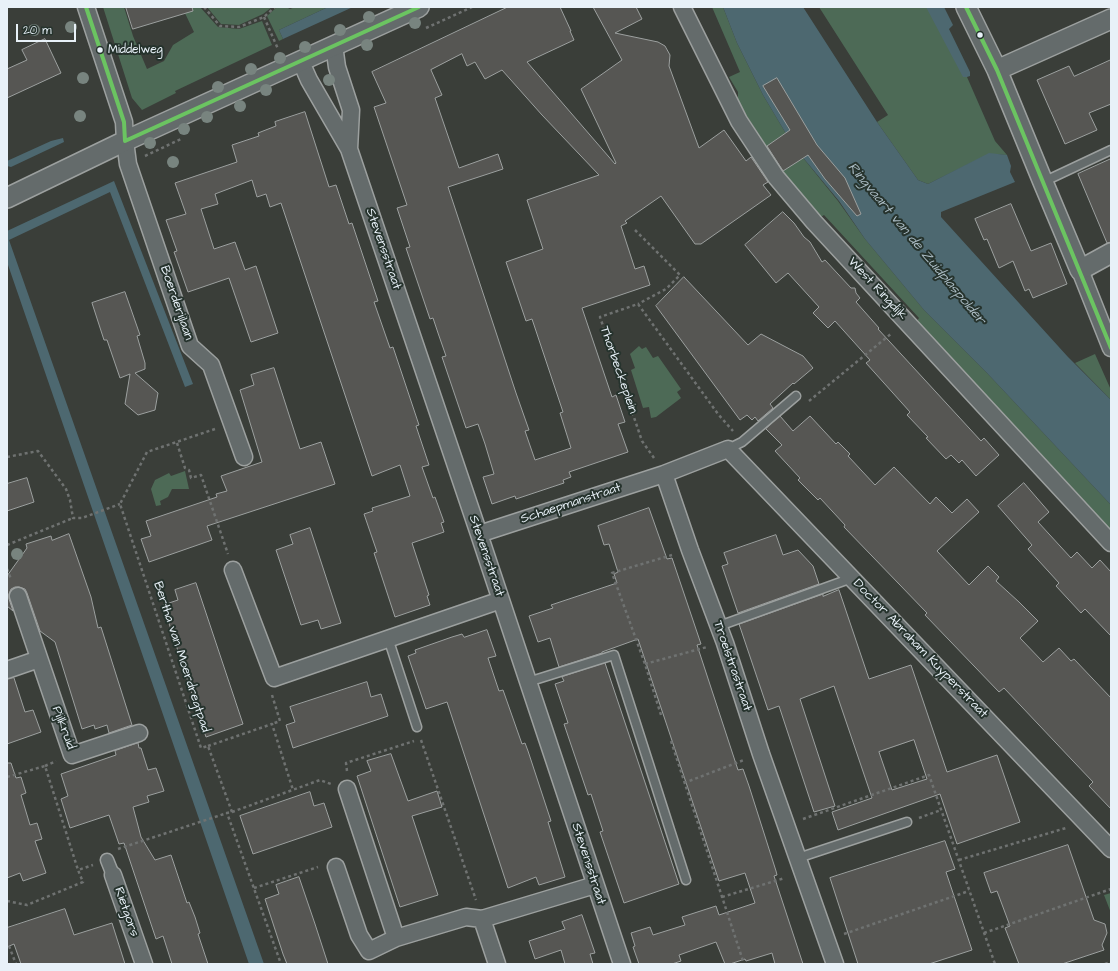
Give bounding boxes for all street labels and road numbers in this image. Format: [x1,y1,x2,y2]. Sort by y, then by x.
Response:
street label: Stevensstraat [362,206,404,292]
street label: West Ringdijk [844,255,910,323]
street label: Boerderijlaan [156,264,196,342]
street label: Thorbeckeplein [596,324,640,416]
street label: Schaepmanstraat [519,480,623,528]
street label: Stevensstraat [465,513,507,599]
street label: Doctor Abraham Kuyperstraat [849,576,991,722]
street label: Bertha van Moerdregtpad [149,580,213,734]
street label: Troelstrastraat [709,619,755,713]
street label: Pijlkruid [48,704,78,752]
street label: Stevensstraat [567,821,609,907]
street label: Rietgors [110,885,142,939]

